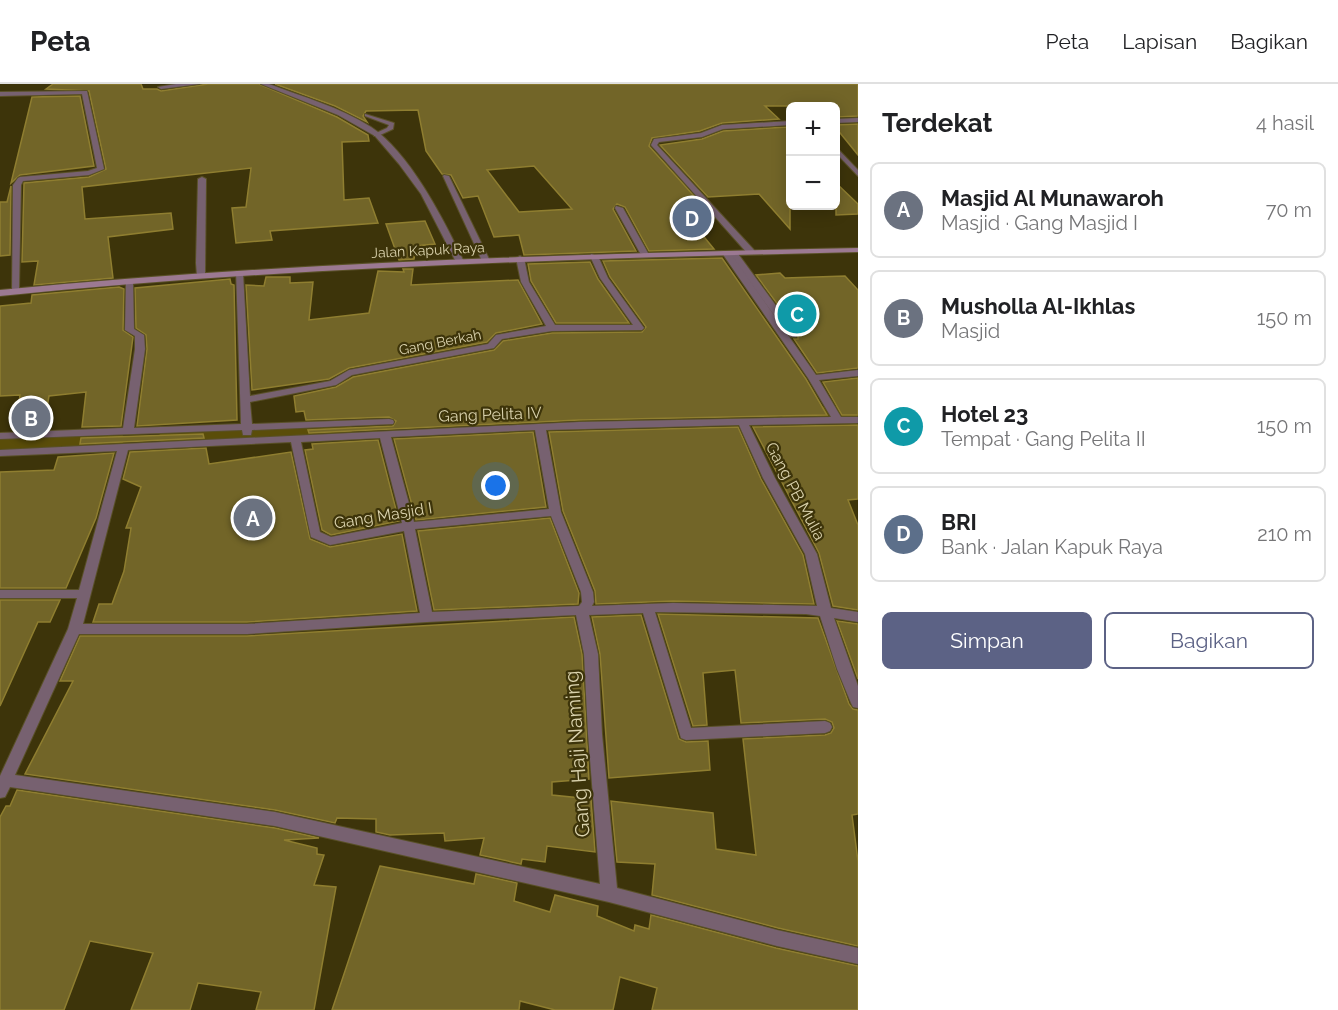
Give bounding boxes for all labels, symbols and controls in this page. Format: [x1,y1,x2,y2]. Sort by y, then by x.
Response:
text: Peta [30,25,91,58]
text: Peta [1046,29,1089,54]
text: Lapisan [1122,29,1197,54]
text: Bagikan [1230,29,1308,54]
map controls [786,102,840,210]
button: + [786,102,840,156]
text: Terdekat [882,108,993,138]
text: 4 hasil [1256,111,1314,135]
button: − [786,156,840,210]
text: Masjid Al Munawaroh [941,185,1164,211]
pin: D [672,196,712,240]
text: A [897,198,910,222]
text: 70 m [1266,198,1312,222]
text: Masjid · Gang Masjid I [941,211,1138,235]
street label: Jalan Kapuk Raya [371,239,485,261]
pin: C [778,292,816,336]
text: Musholla Al-Ikhlas [941,293,1135,319]
text: B [897,306,910,330]
text: 150 m [1257,306,1312,330]
text: Masjid [941,319,1000,343]
street label: Gang Berkah [397,326,483,358]
pin: B [12,396,51,440]
text: Hotel 23 [941,401,1028,427]
street label: Gang Pelita IV [438,403,542,426]
text: C [897,414,910,438]
text: 150 m [1257,414,1312,438]
text: Tempat · Gang Pelita II [941,427,1146,451]
street label: Gang PB Mulia [762,439,829,543]
your location [481,471,510,500]
pin: A [234,496,272,540]
street label: Gang Masjid I [333,498,433,533]
text: BRI [941,509,977,535]
text: D [896,522,911,546]
text: 210 m [1257,522,1312,546]
text: Bank · Jalan Kapuk Raya [941,535,1163,559]
button: Simpan [882,612,1092,669]
button: Bagikan [1104,612,1314,669]
street label: Gang Haji Naming [559,670,595,838]

